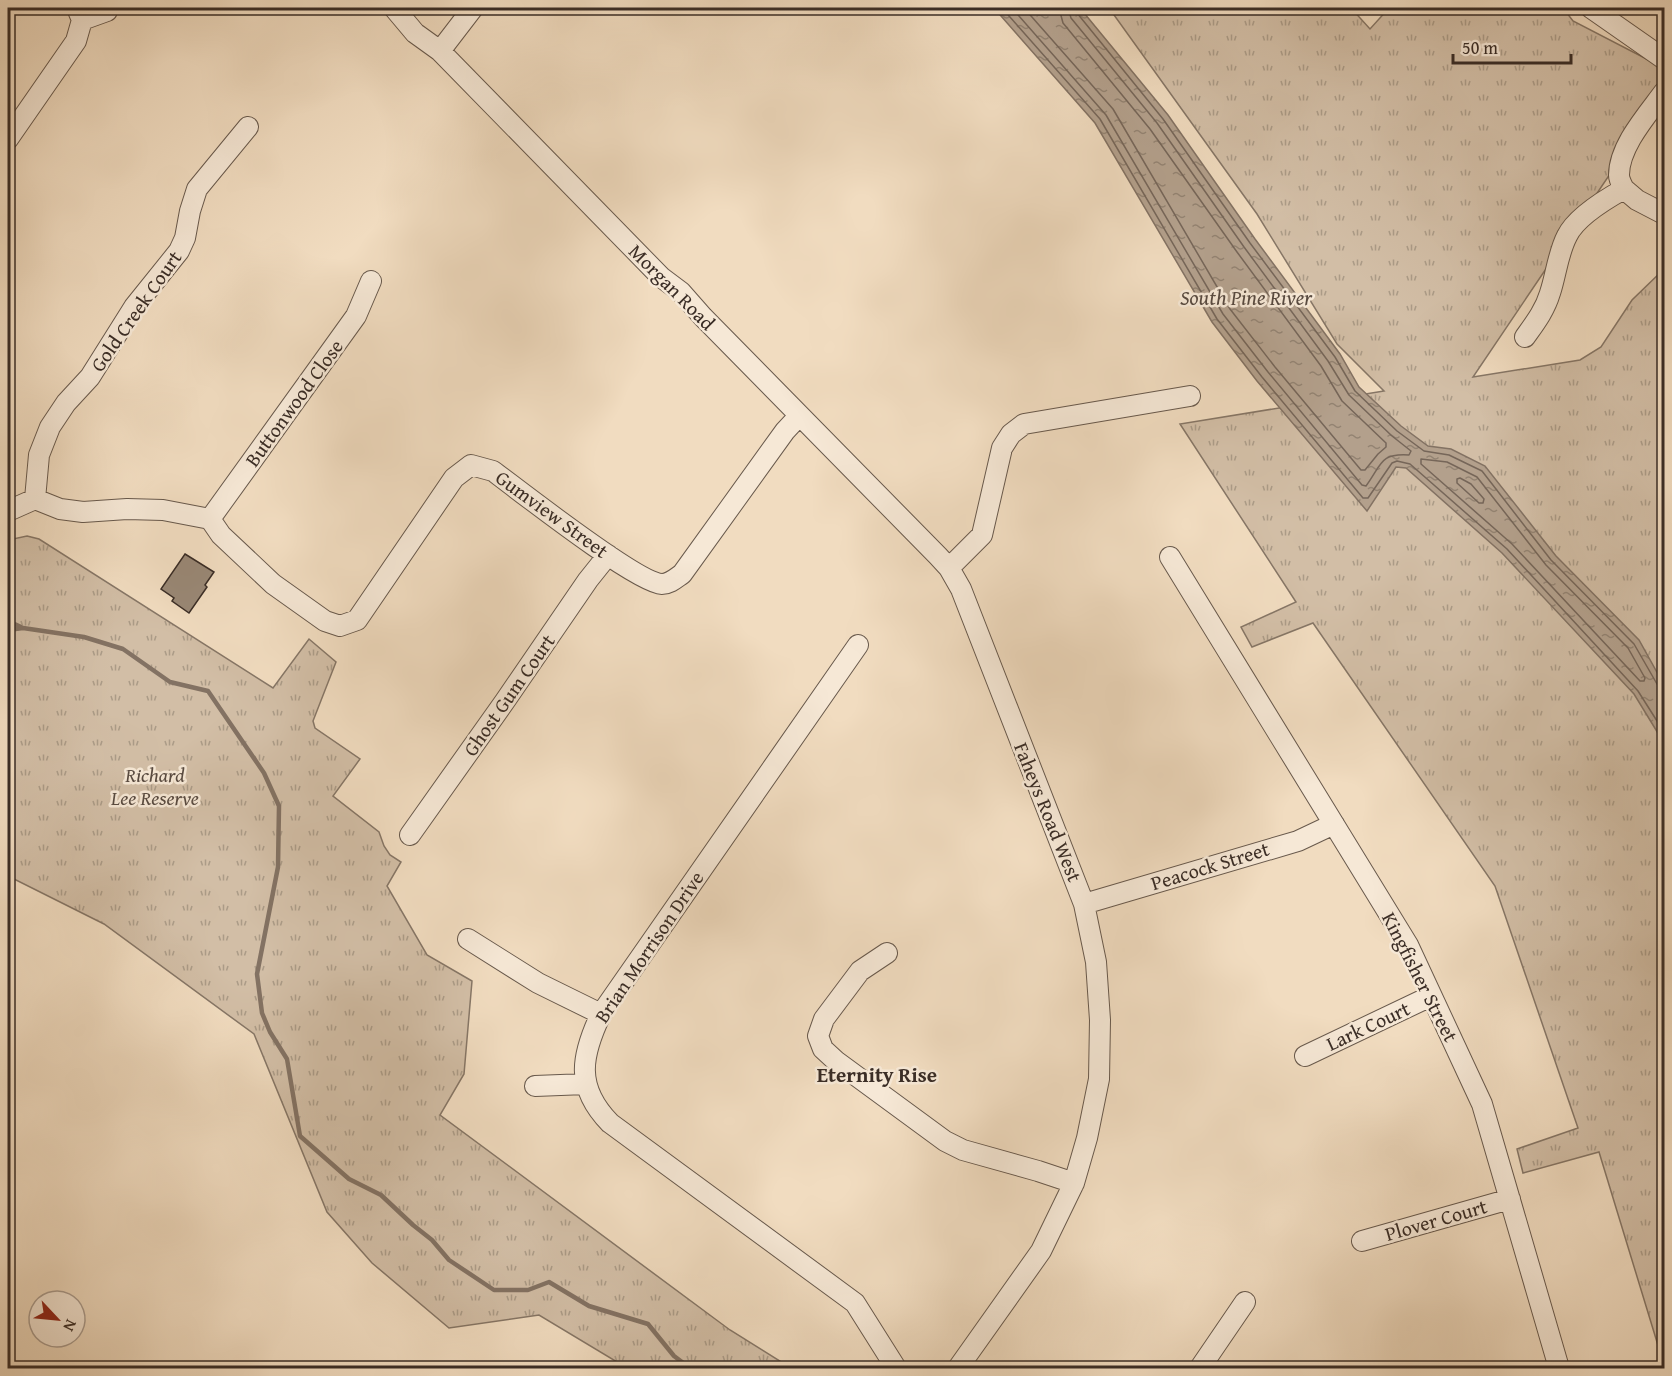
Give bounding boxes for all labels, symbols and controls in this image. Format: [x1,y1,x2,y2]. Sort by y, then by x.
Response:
scale bar [1453,27,1572,65]
text: 50 m [1462,34,1498,61]
street label: Morgan Road [623,237,722,337]
street label: Gold Creek Court [83,244,188,377]
water label: South Pine River [1180,282,1313,313]
street label: Buttonwood Close [237,333,350,472]
street label: Gumview Street [490,463,615,564]
street label: Ghost Gum Court [456,628,562,762]
street label: Faheys Road West [1007,738,1090,886]
park label: Richard Lee Reserve [110,760,199,812]
street label: Peacock Street [1147,834,1273,897]
street label: Brian Morrison Drive [587,865,710,1028]
street label: Kingfisher Street [1375,907,1466,1047]
street label: Lark Court [1321,994,1414,1058]
district label: Eternity Rise [817,1059,937,1090]
street label: Plover Court [1381,1191,1490,1248]
north arrow [27,1289,87,1349]
text: N [57,1316,84,1336]

